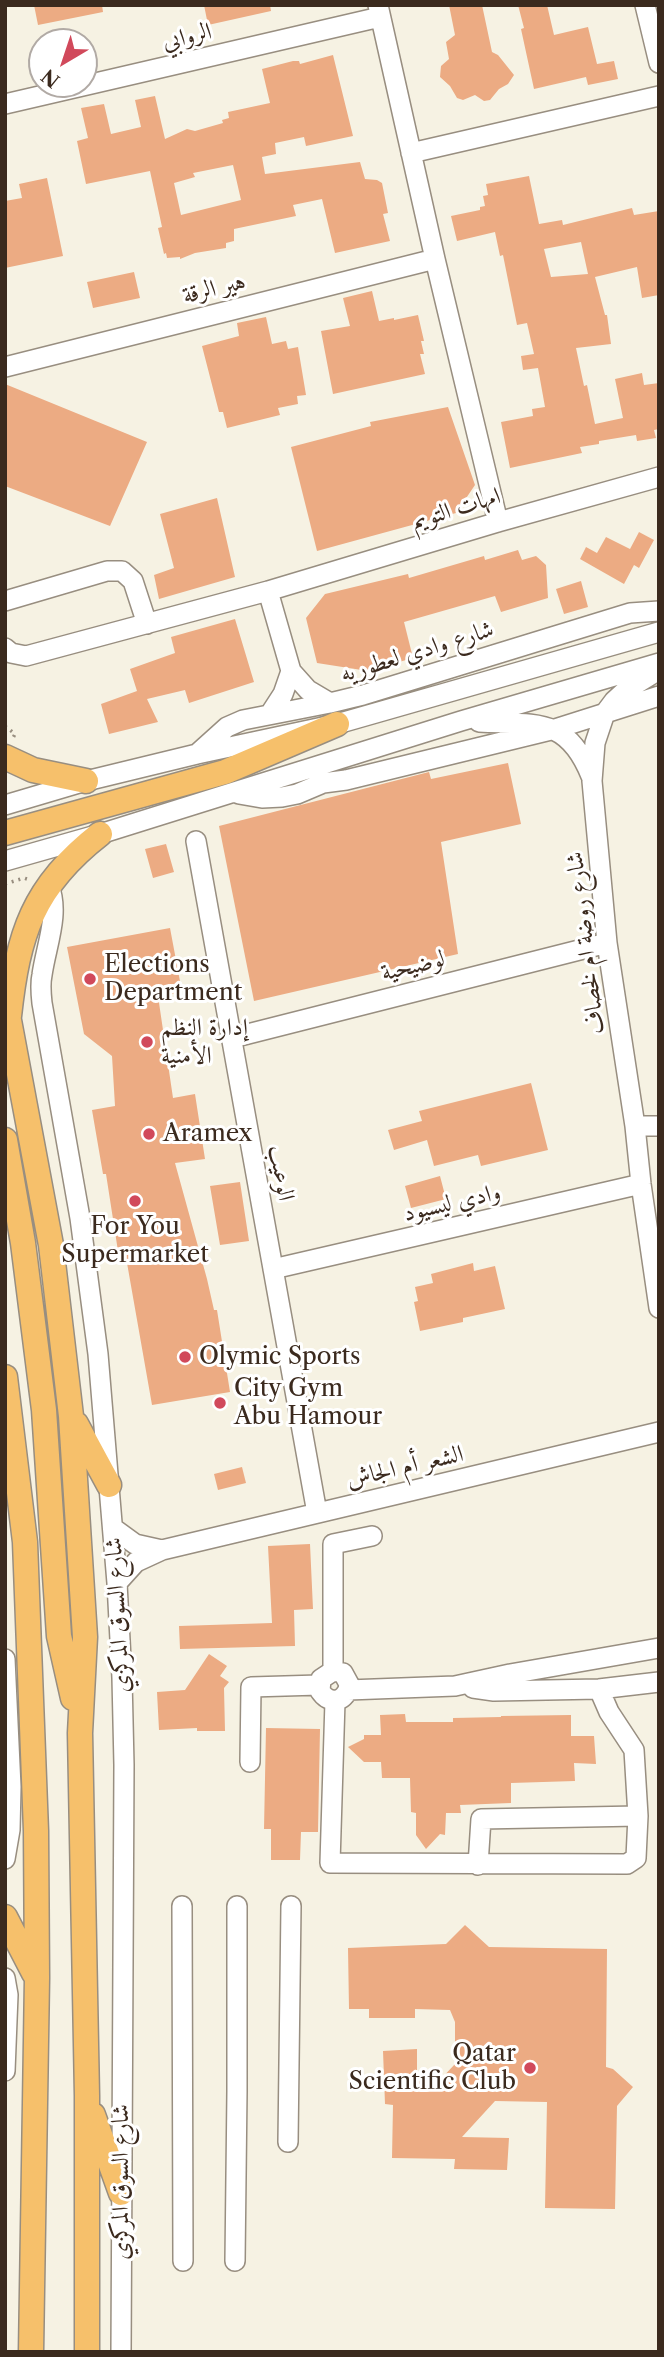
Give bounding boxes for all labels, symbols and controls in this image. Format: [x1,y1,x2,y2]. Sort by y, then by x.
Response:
street label: الروابي [159,17,215,57]
north arrow [28,28,98,98]
text: N [37,64,64,92]
street label: هير الرقة [179,267,249,311]
street label: امهات التويم [408,482,504,536]
street label: شارع وادي لعطوريه [337,615,497,689]
street label: شارع روضة ام لخصاف [561,850,611,1036]
street label: لوضيحية [378,944,448,988]
place label: Elections Department [104,951,242,1007]
marker: Elections Department [82,971,98,987]
place label: إدارة النظم الأمنية [161,1014,248,1070]
marker: إدارة النظم الأمنية [139,1034,155,1050]
place label: Aramex [163,1120,252,1148]
marker: Aramex [141,1126,157,1142]
street label: الوعيب [262,1143,300,1203]
street label: وادي ليسيود [401,1178,503,1228]
marker: For You Supermarket [127,1193,143,1209]
place label: For You Supermarket [61,1213,209,1269]
place label: Olymic Sports [199,1343,361,1371]
marker: Olymic Sports [177,1349,193,1365]
place label: City Gym Abu Hamour [234,1375,382,1431]
marker: City Gym Abu Hamour [212,1395,228,1411]
street label: الشعر أم الجاش [344,1440,466,1494]
street label: شارع السوق المركزي [100,1536,136,1694]
place label: Qatar Scientific Club [348,2040,516,2096]
marker: Qatar Scientific Club [522,2060,538,2076]
street label: شارع السوق المركزي [107,2104,135,2260]

